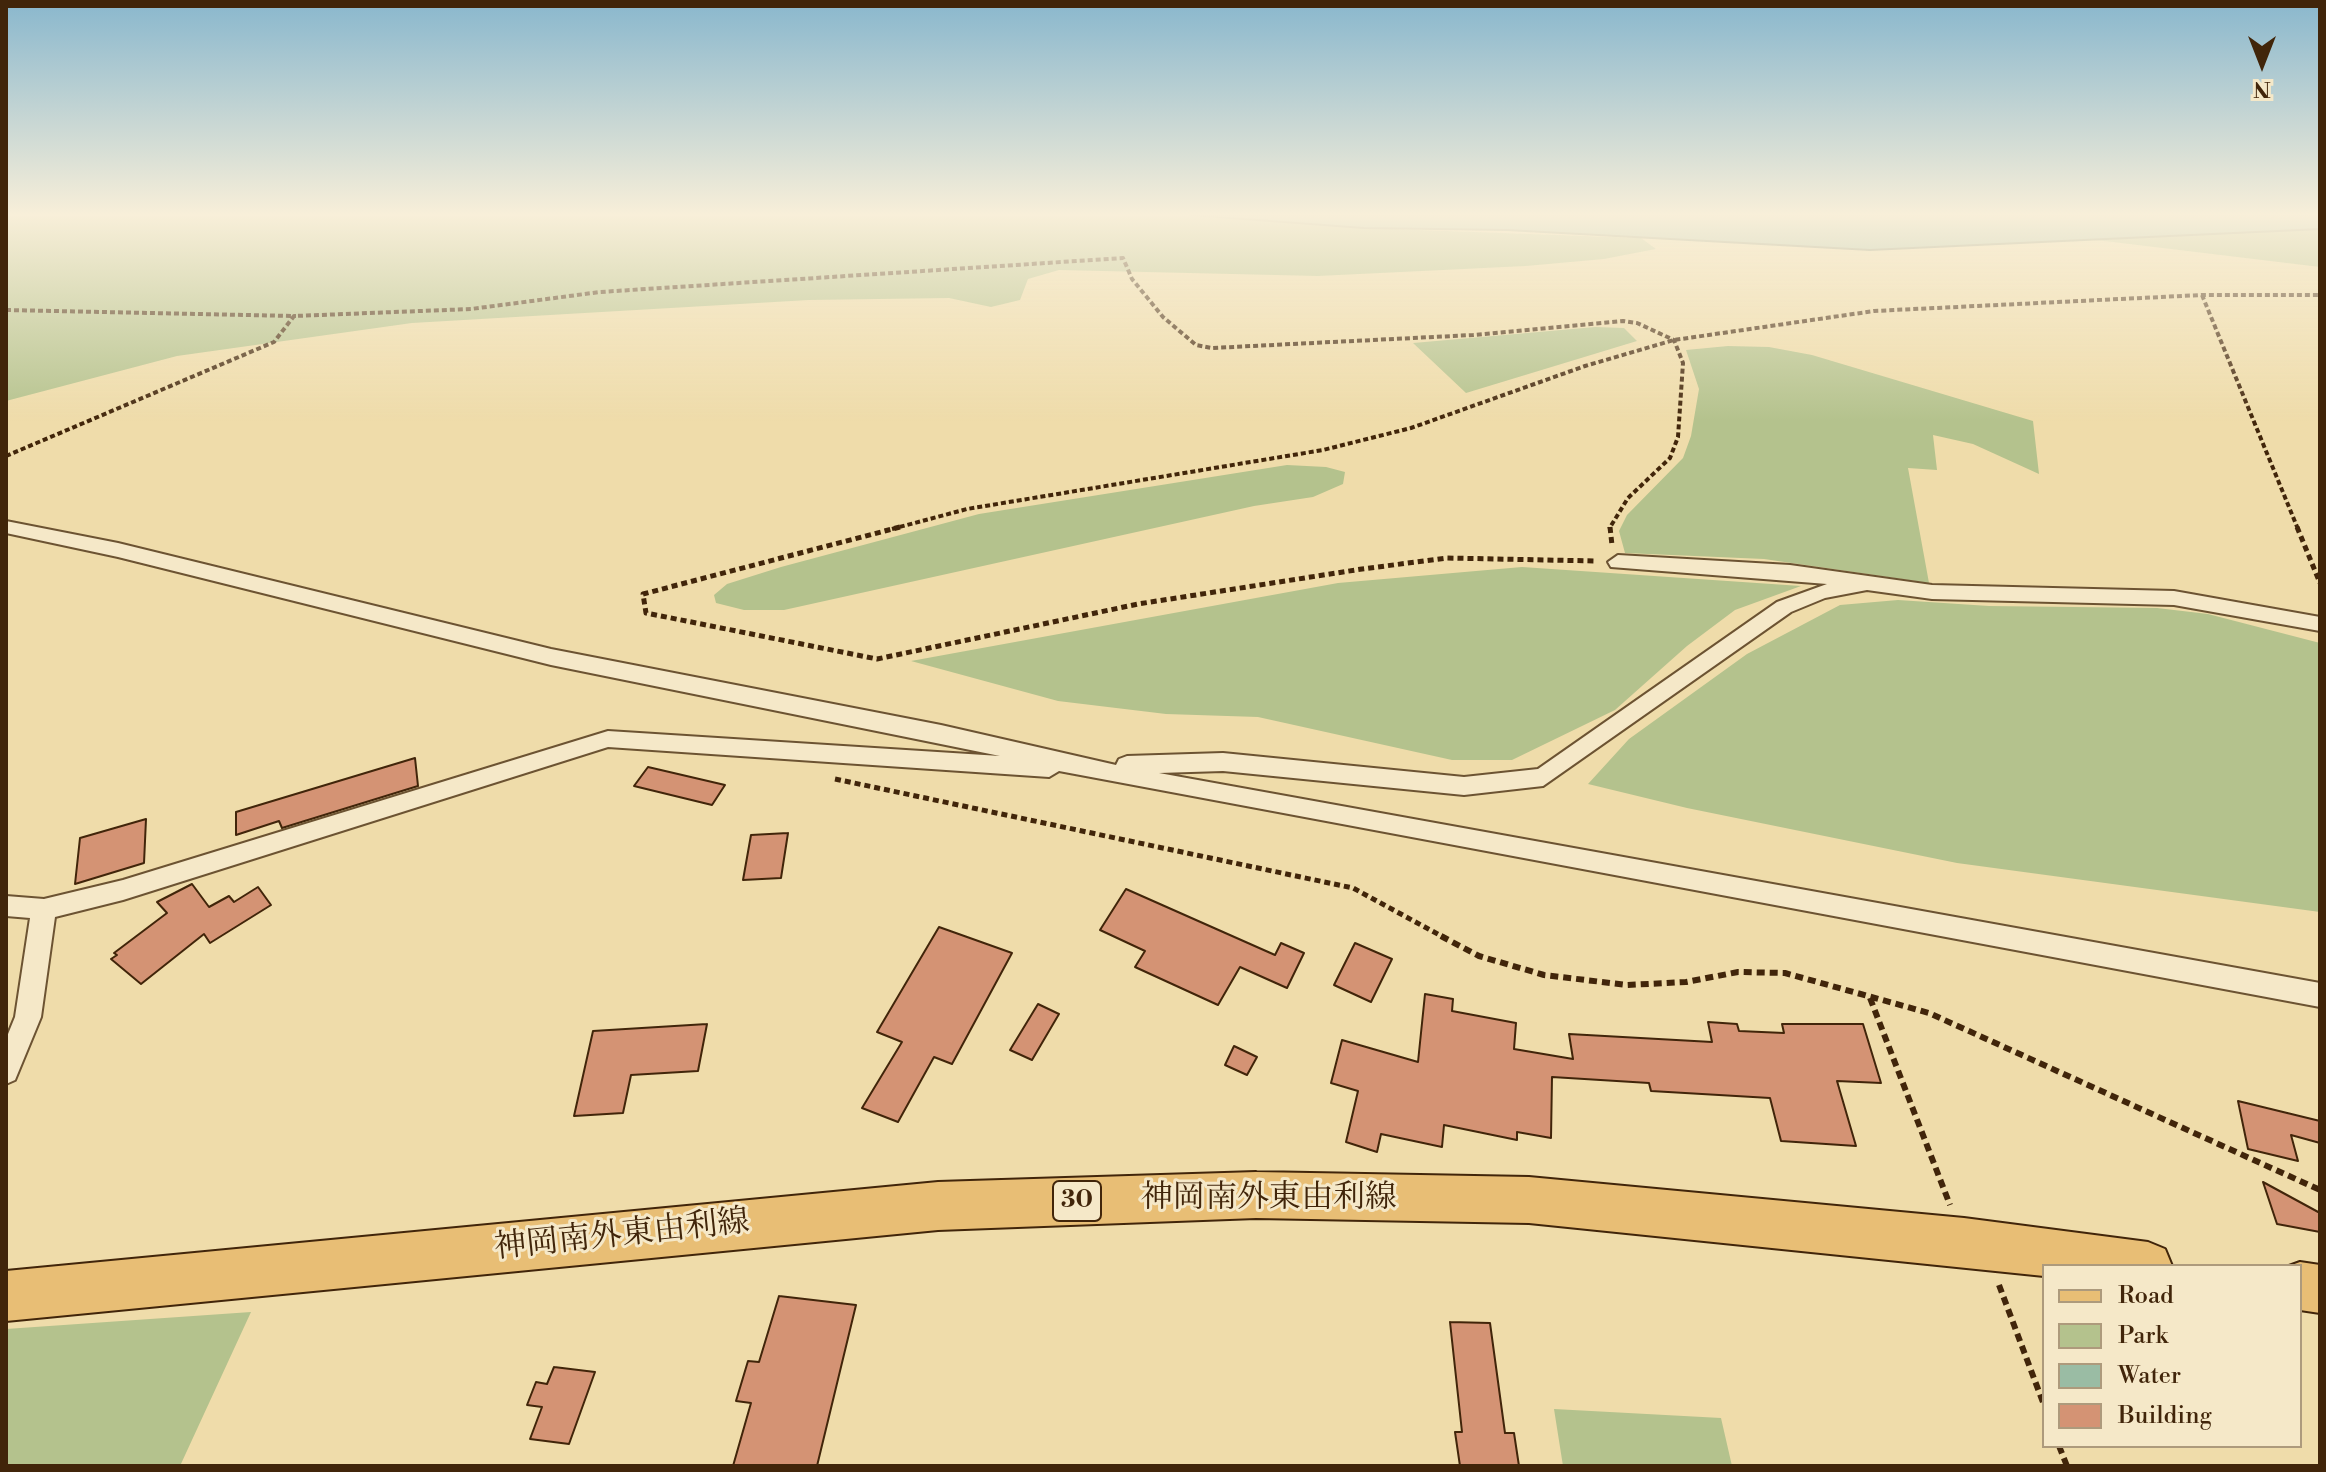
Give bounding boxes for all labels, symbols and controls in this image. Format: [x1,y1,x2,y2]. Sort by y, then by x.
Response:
north arrow [2222,24,2302,104]
text: N [2253,75,2271,102]
street label: 神岡南外東由利線 [1141,1180,1397,1218]
road number: 30 [1053,1181,1101,1221]
street label: 神岡南外東由利線 [493,1204,751,1268]
legend [2042,1264,2302,1448]
text: Road [2118,1281,2174,1311]
text: Park [2118,1321,2168,1351]
text: Water [2118,1361,2181,1391]
text: Building [2118,1401,2212,1431]

